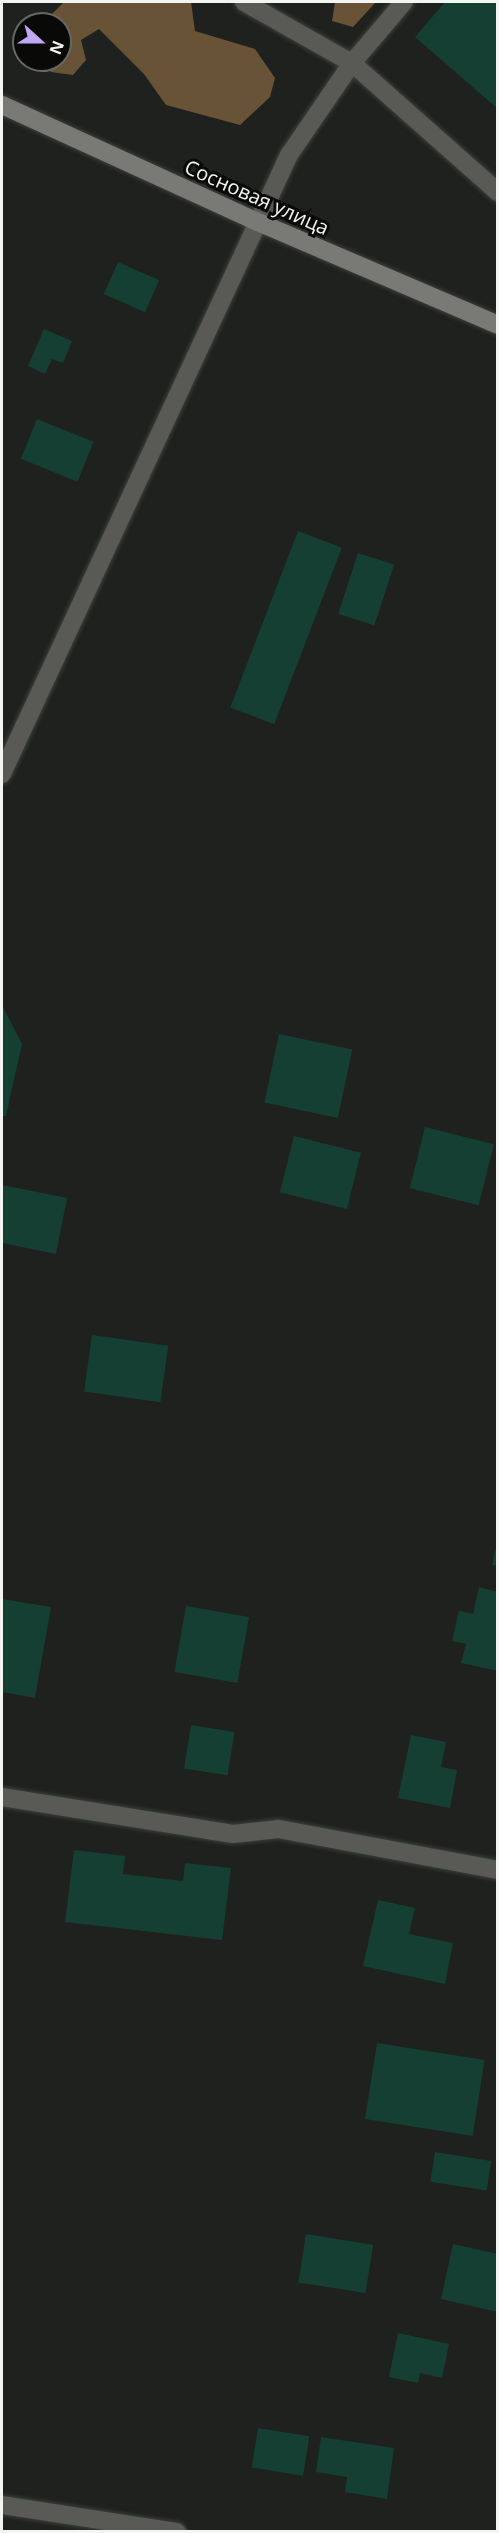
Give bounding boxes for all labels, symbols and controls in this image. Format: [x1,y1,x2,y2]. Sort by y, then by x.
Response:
north arrow [12,12,72,72]
text: N [44,38,70,58]
street label: Сосновая улица [181,154,333,240]

